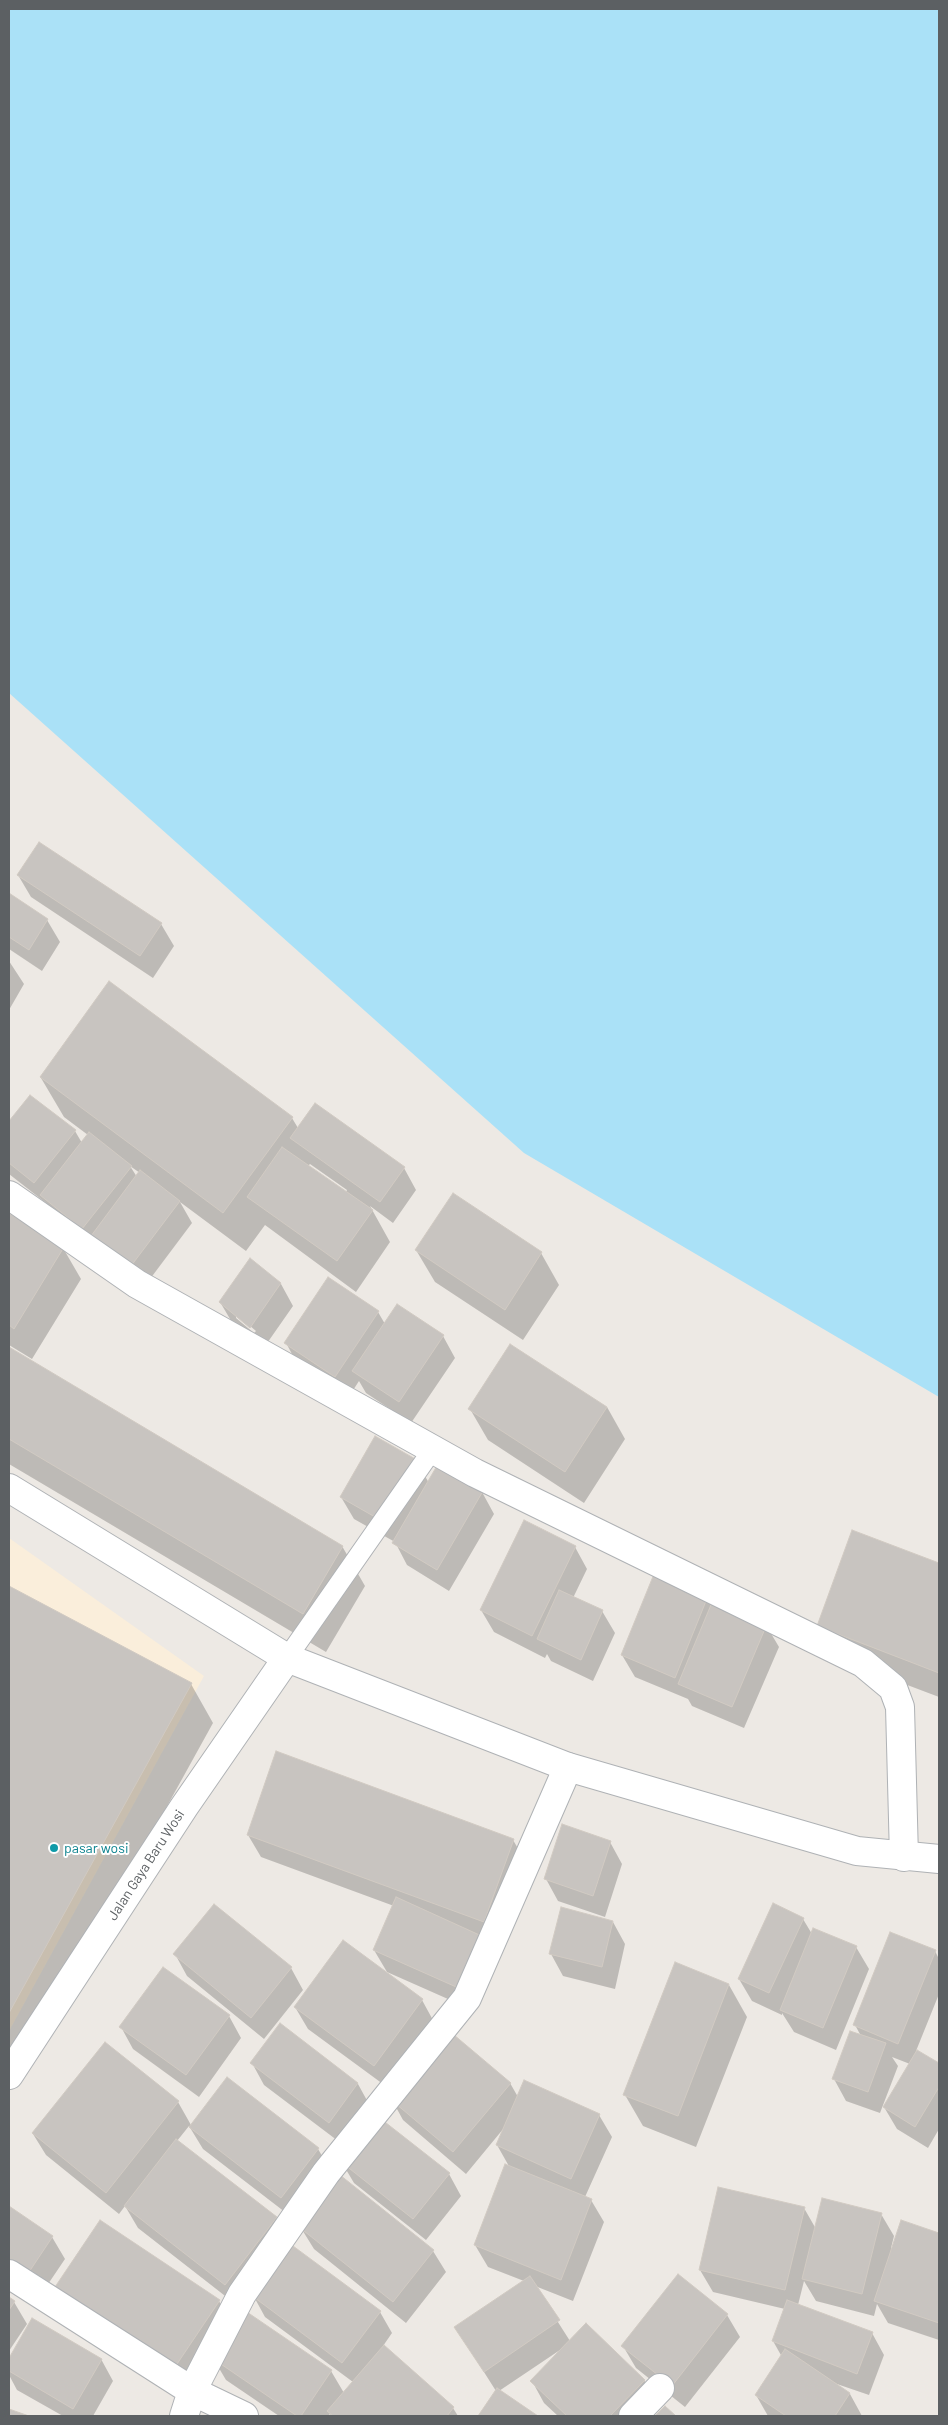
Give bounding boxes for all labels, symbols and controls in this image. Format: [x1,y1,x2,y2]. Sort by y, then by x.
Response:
street label: Jalan Gaya Baru Wosi [104,1807,188,1923]
place label: pasar wosi [64,1840,128,1856]
marker: pasar wosi [48,1842,60,1854]

